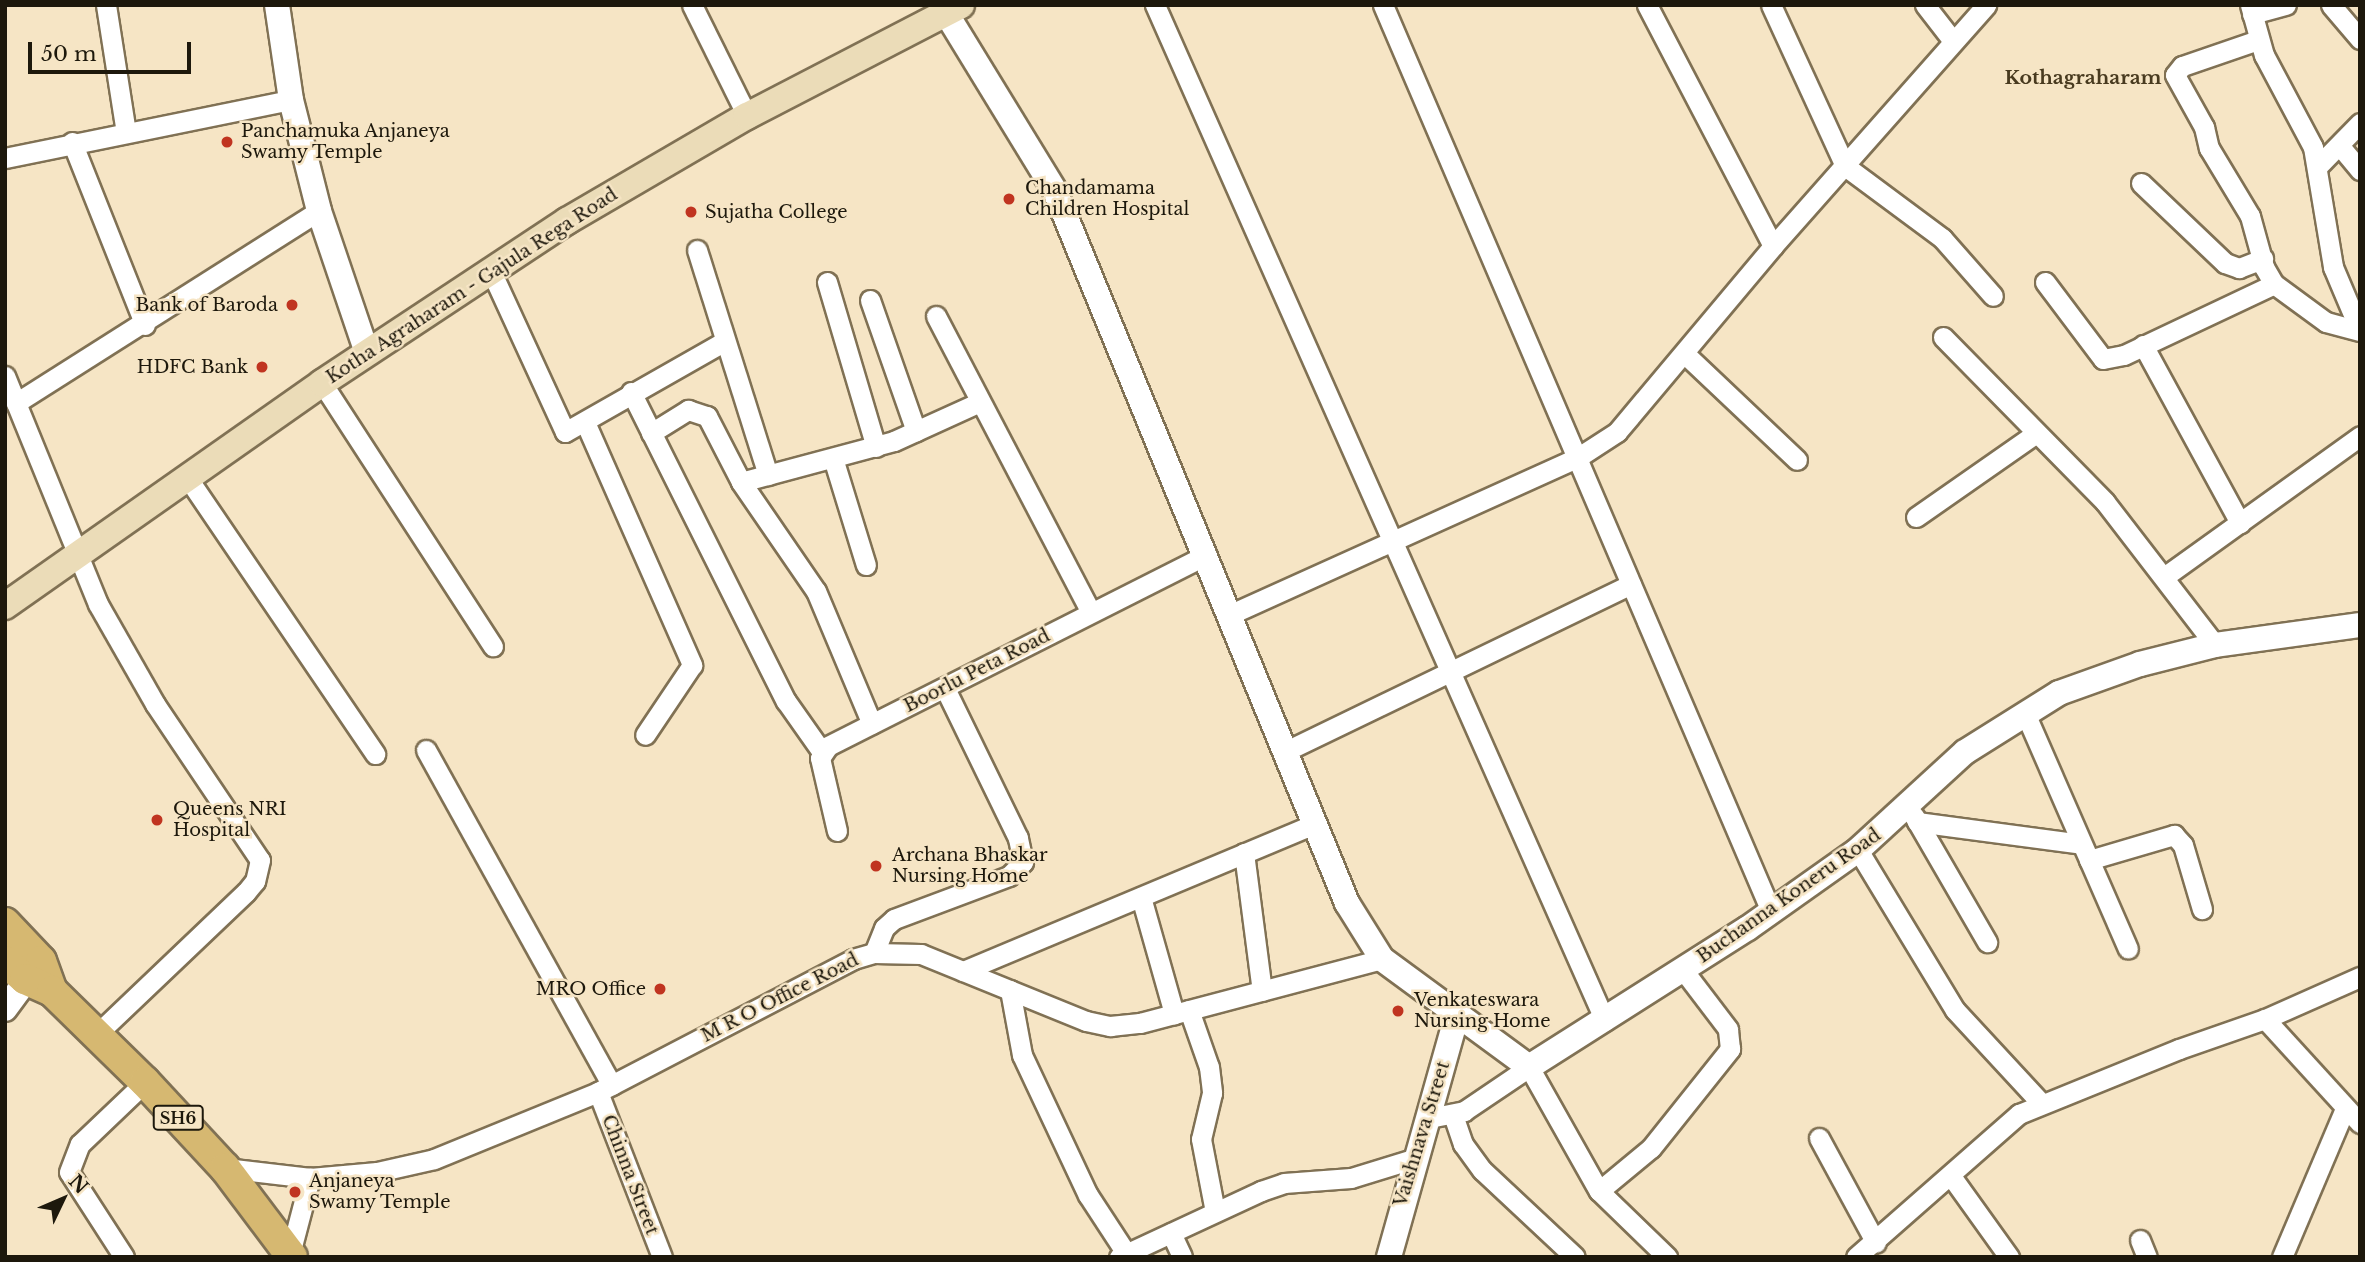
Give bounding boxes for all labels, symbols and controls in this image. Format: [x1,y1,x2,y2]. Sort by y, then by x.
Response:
scale bar [32,28,194,72]
text: 50 m [41,41,96,67]
district label: Kothagraharam [2004,67,2162,89]
place label: Panchamuka Anjaneya Swamy Temple [241,121,451,164]
marker: Panchamuka Anjaneya Swamy Temple [219,134,235,150]
place label: Chandamama Children Hospital [1025,178,1189,220]
street label: Kotha Agraharam - Gajula Rega Road [322,183,622,389]
marker: Chandamama Children Hospital [999,189,1019,209]
place label: Sujatha College [705,201,848,223]
marker: Sujatha College [683,204,699,220]
place label: Bank of Baroda [135,294,278,316]
marker: Bank of Baroda [284,297,300,313]
place label: HDFC Bank [137,356,248,378]
marker: HDFC Bank [254,359,270,375]
street label: Boorlu Peta Road [900,625,1054,717]
place label: Queens NRI Hospital [173,799,286,842]
marker: Queens NRI Hospital [147,810,167,830]
street label: Buchanna Koneru Road [1693,824,1885,968]
place label: Archana Bhaskar Nursing Home [892,845,1048,888]
marker: Archana Bhaskar Nursing Home [866,856,886,876]
street label: M R O Office Road [698,949,862,1047]
place label: MRO Office [536,978,646,1000]
marker: MRO Office [652,981,668,997]
place label: Venkateswara Nursing Home [1414,990,1551,1032]
marker: Venkateswara Nursing Home [1388,1001,1408,1021]
street label: Vaishnava Street [1390,1059,1454,1209]
road number: SH6 [152,1106,204,1130]
street label: Chinna Street [597,1112,663,1238]
north arrow [28,1164,98,1234]
text: N [64,1170,93,1198]
place label: Anjaneya Swamy Temple [309,1171,452,1214]
marker: Anjaneya Swamy Temple [287,1184,303,1200]

